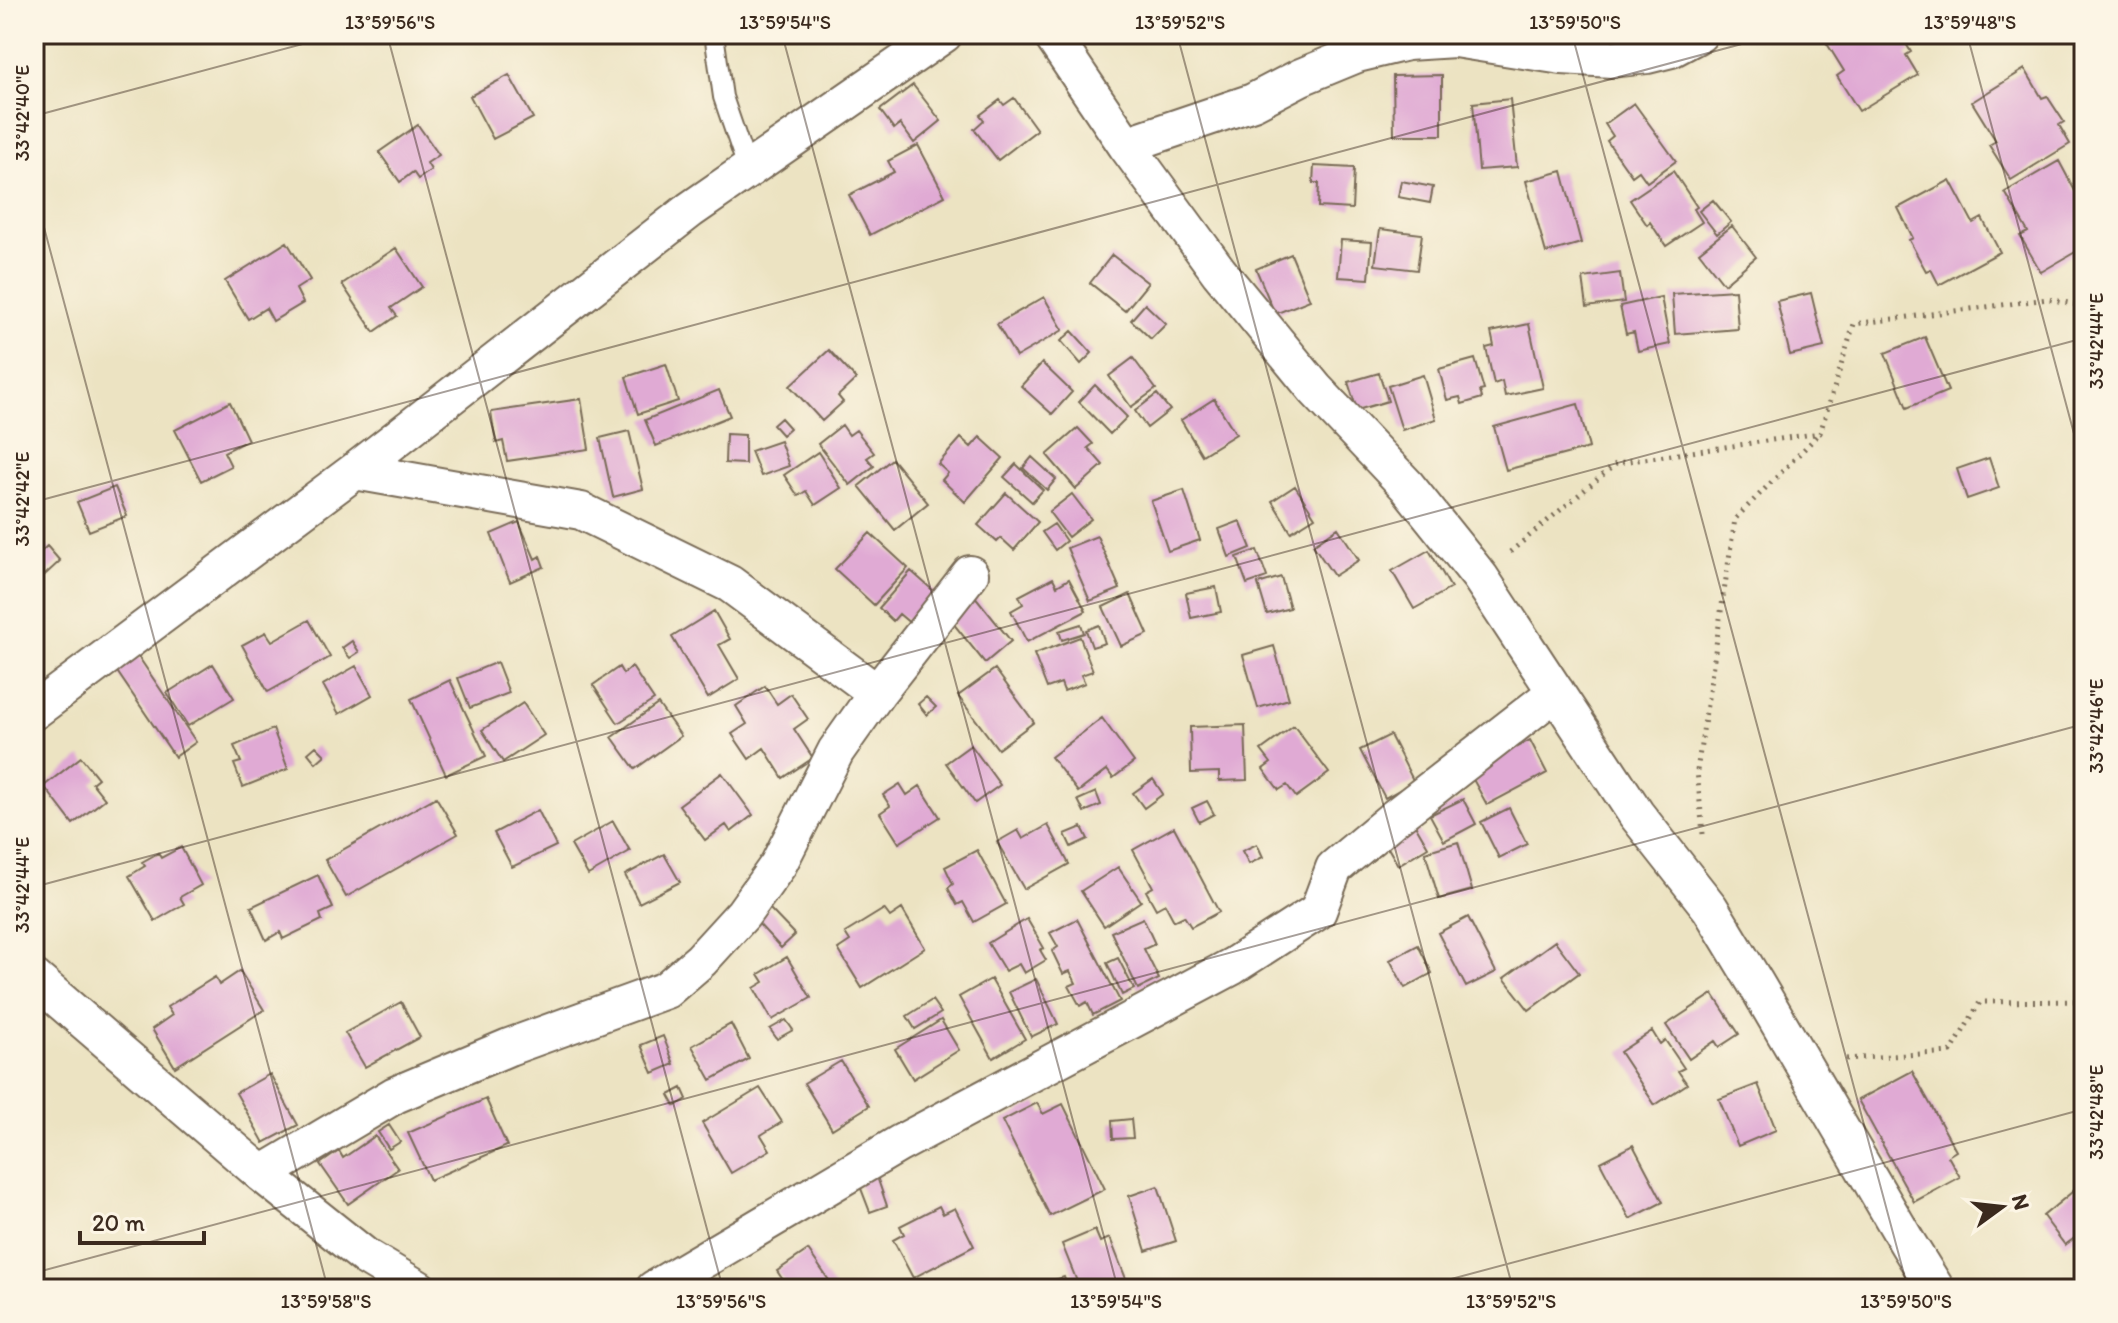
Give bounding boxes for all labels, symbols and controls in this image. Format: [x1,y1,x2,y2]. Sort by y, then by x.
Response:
text: 13°59'56"S [345,10,435,34]
text: 13°59'54"S [739,10,831,34]
text: 13°59'52"S [1135,10,1225,34]
text: 13°59'50"S [1529,10,1621,34]
text: 13°59'48"S [1924,10,2016,34]
text: 33°42'40"E [10,65,34,161]
text: 33°42'44"E [2084,293,2108,389]
text: 33°42'42"E [10,452,34,546]
text: 33°42'46"E [2084,679,2108,773]
text: 33°42'44"E [10,837,34,933]
text: 33°42'48"E [2084,1064,2108,1160]
north arrow [1962,1167,2042,1247]
text: N [2006,1191,2036,1213]
scale bar [80,1195,204,1245]
text: 20 m [92,1208,145,1237]
text: 13°59'58"S [281,1289,371,1313]
text: 13°59'56"S [676,1289,766,1313]
text: 13°59'54"S [1070,1289,1162,1313]
text: 13°59'52"S [1466,1289,1556,1313]
text: 13°59'50"S [1860,1289,1952,1313]

